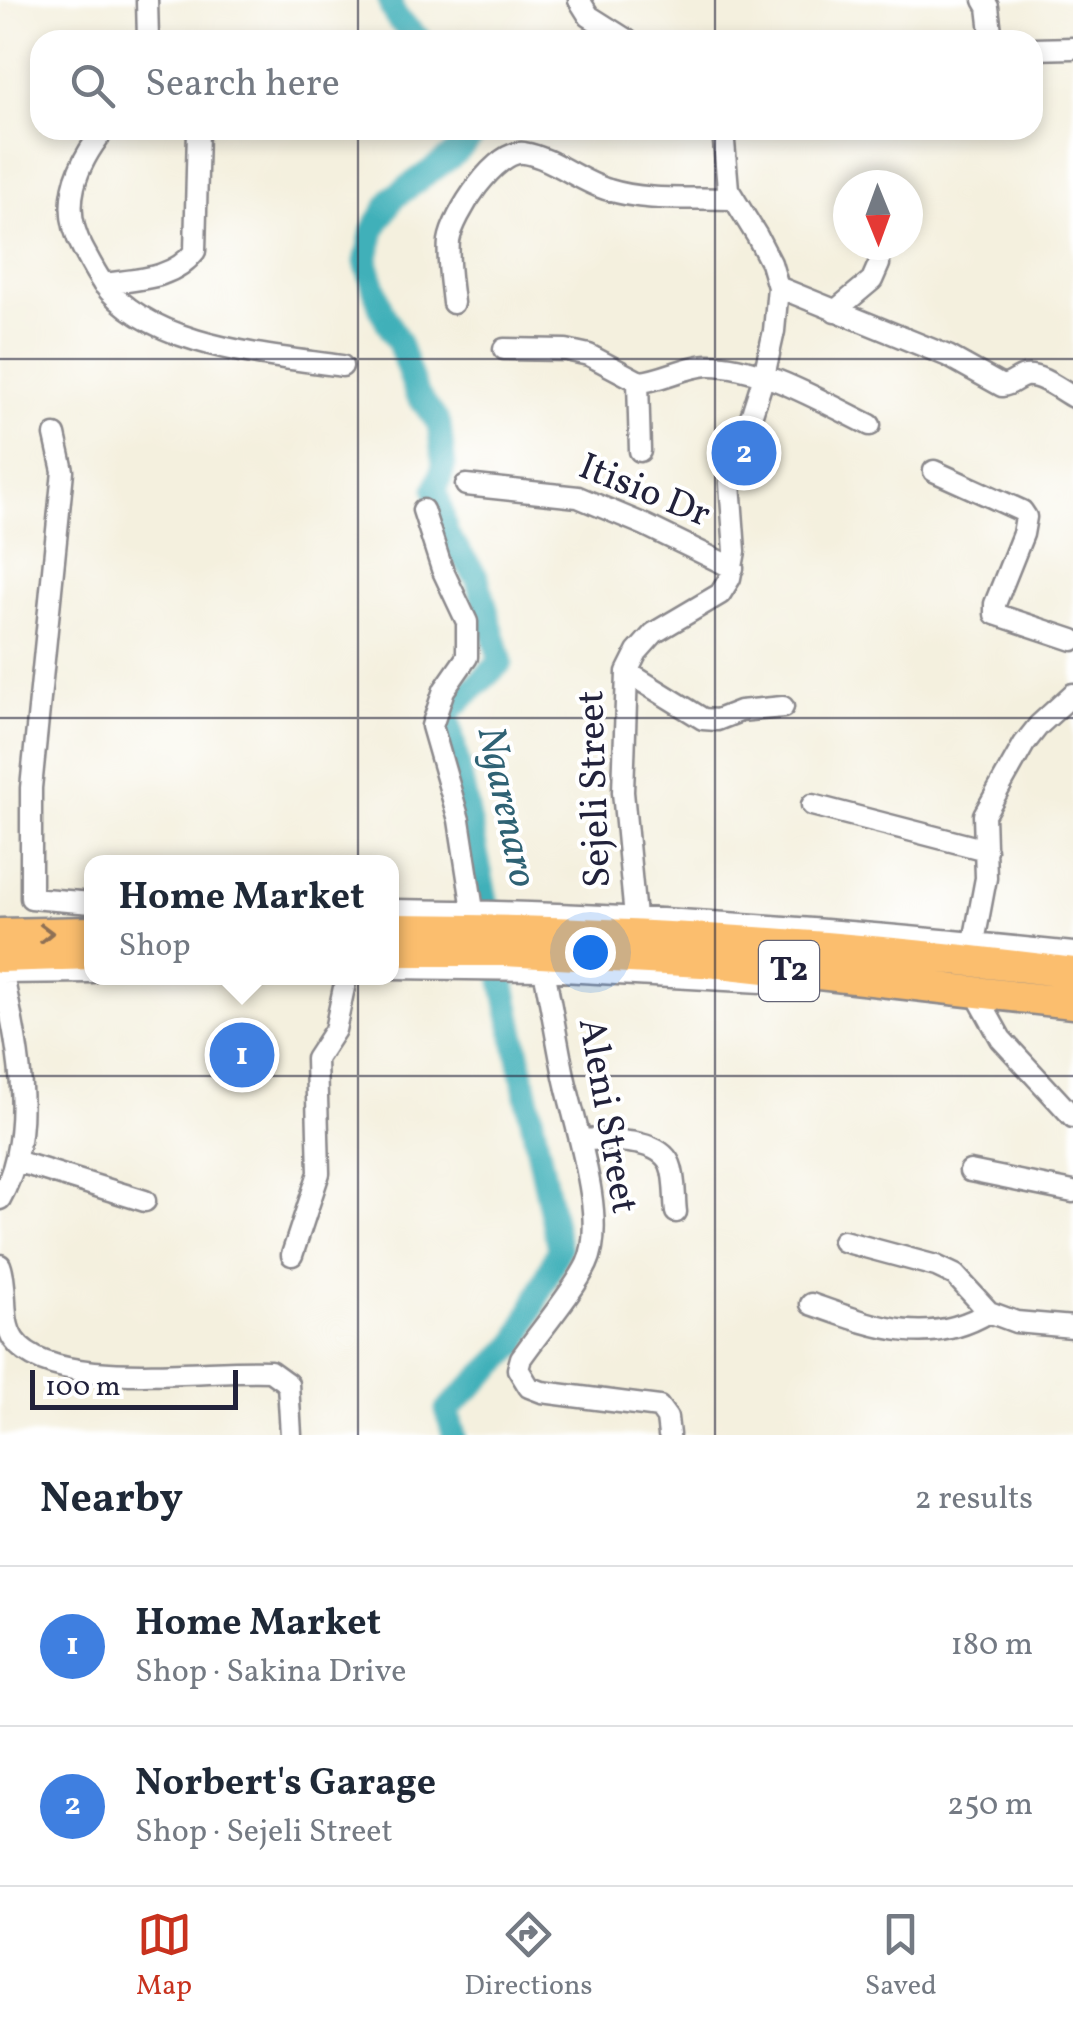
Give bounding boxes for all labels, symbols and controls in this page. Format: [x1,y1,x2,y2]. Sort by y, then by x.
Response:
search box [30,30,1043,140]
icon: search [65,58,120,113]
text: Search here [145,59,340,112]
north arrow [833,170,923,260]
pin: 2 [712,416,776,490]
street label: Itisio Dr [570,442,718,542]
street label: Sejeli Street [566,689,626,889]
water label: Ngarenaro [461,721,549,893]
popup [84,855,399,985]
text: Home Market [119,872,364,925]
one-way arrow [39,923,54,944]
text: Shop [119,925,191,969]
your location [565,927,616,978]
road number: T2 [759,941,819,1001]
street label: Aleni Street [563,1014,649,1218]
pin: 1 [210,1018,274,1092]
scale bar [30,1365,238,1410]
text: 100 m [45,1368,120,1407]
text: Nearby [40,1471,183,1530]
text: 2 results [915,1478,1033,1522]
text: Home Market [135,1598,381,1651]
text: 1 [66,1624,79,1668]
text: 180 m [950,1624,1033,1668]
text: Shop · Sakina Drive [135,1651,406,1695]
text: Norbert's Garage [135,1758,436,1811]
text: 2 [64,1784,81,1828]
text: 250 m [947,1784,1033,1828]
text: Shop · Sejeli Street [135,1811,393,1855]
tab: Map [136,1907,192,2006]
tab: Directions [464,1907,593,2006]
tab: Saved [865,1907,937,2006]

